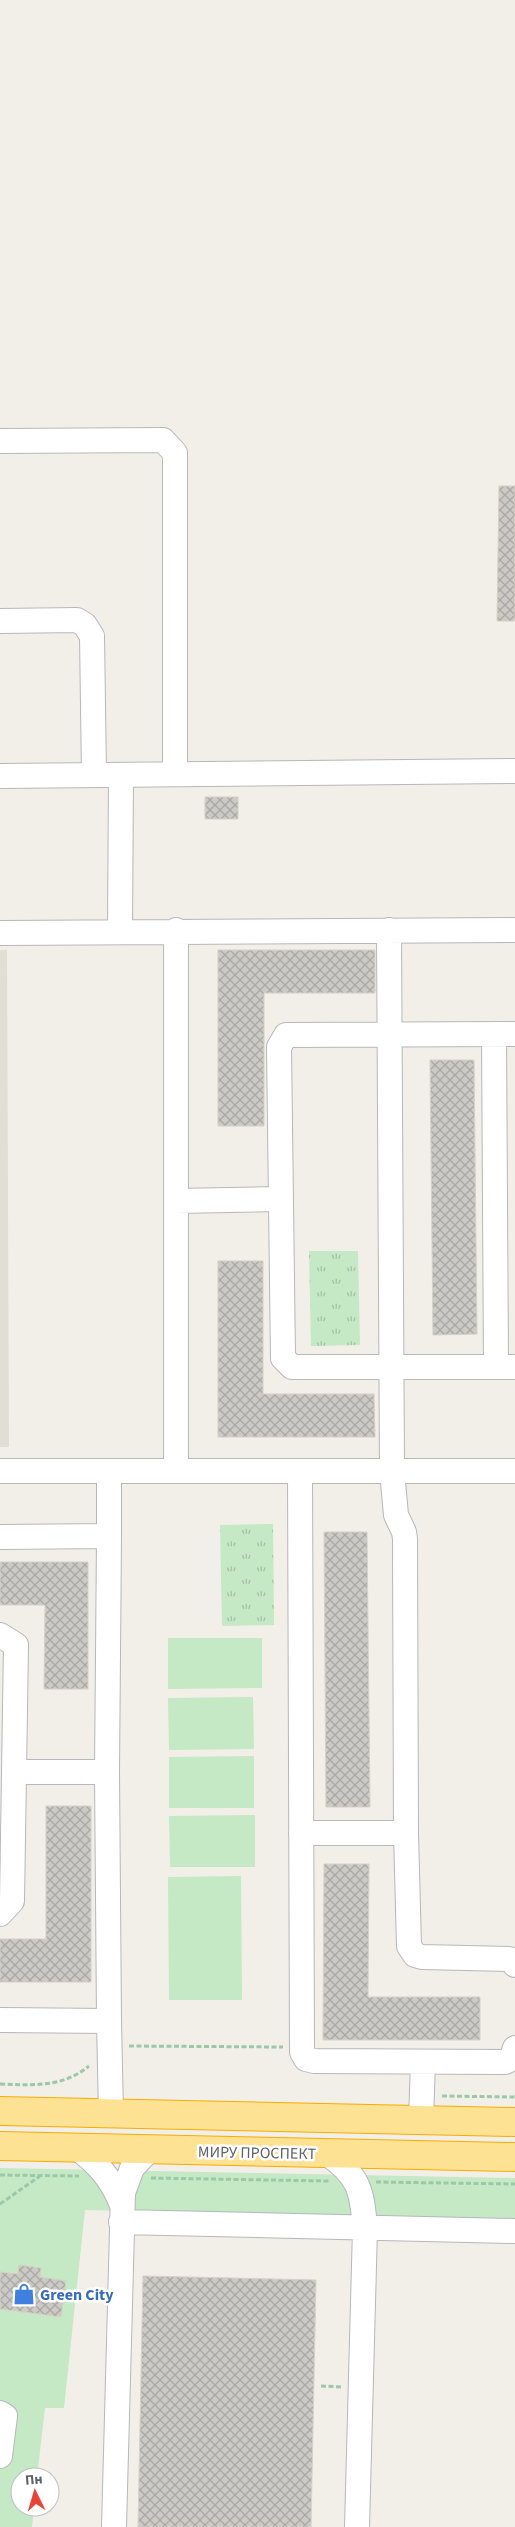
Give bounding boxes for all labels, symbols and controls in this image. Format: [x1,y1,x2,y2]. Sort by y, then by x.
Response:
street label: МИРУ ПРОСПЕКТ [198,2141,317,2165]
shop icon: Green City [11,2281,37,2307]
place label: Green City [40,2284,114,2306]
north arrow [10,2467,60,2517]
text: Пн [24,2469,44,2491]

